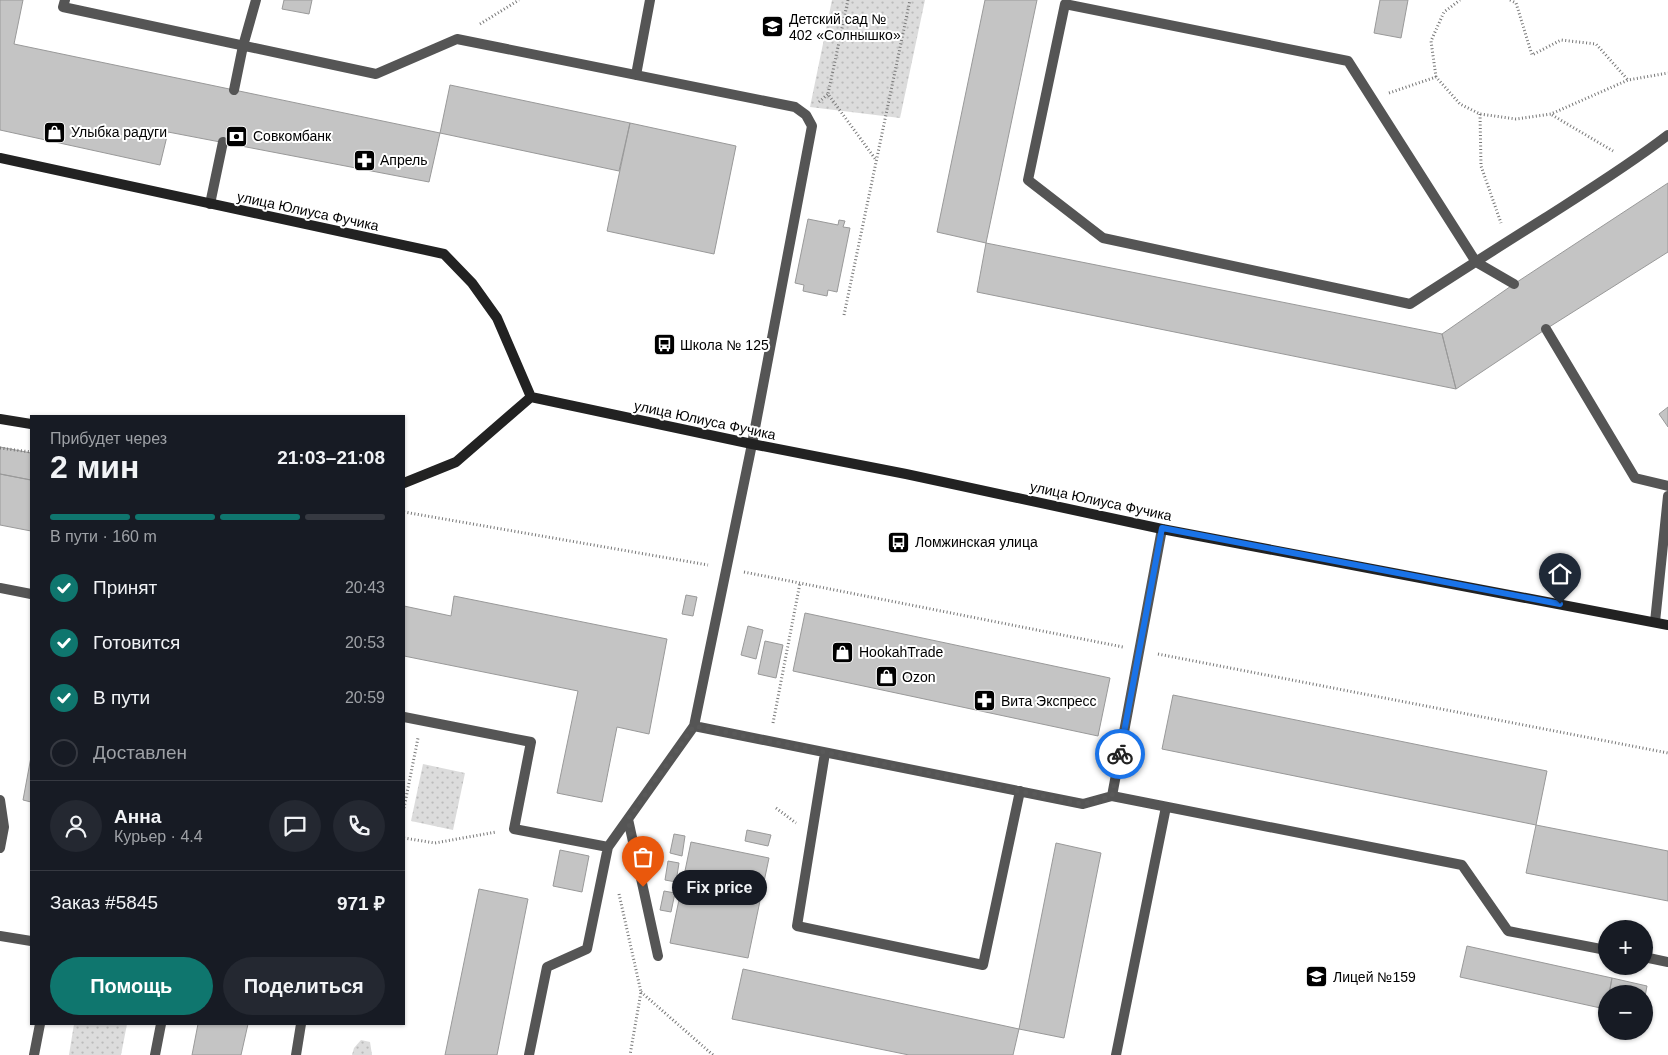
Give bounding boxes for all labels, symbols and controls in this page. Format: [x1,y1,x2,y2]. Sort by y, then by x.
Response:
place label: Детский сад № 402 «Солнышко» [789,11,901,43]
school or university icon: Детский сад № 402 «Солнышко» [761,15,785,39]
shop icon: Улыбка радуги [43,120,67,144]
place label: Улыбка радуги [71,124,167,140]
bank icon: Совкомбанк [225,124,249,148]
place label: Совкомбанк [253,128,332,144]
pharmacy icon: Апрель [352,148,376,172]
place label: Апрель [380,152,428,168]
street label: улица Юлиуса Фучика [236,188,380,234]
bus stop icon: Школа № 125 [652,333,676,357]
place label: Школа № 125 [680,337,769,353]
street label: улица Юлиуса Фучика [633,397,777,443]
text: Прибудет через [50,430,167,447]
text: 21:03–21:08 [277,447,385,468]
text: 2 мин [50,449,139,485]
street label: улица Юлиуса Фучика [1029,478,1173,524]
text: В пути · 160 m [50,528,157,545]
bus stop icon: Ломжинская улица [887,530,911,554]
place label: Ломжинская улица [915,534,1038,550]
pin [1539,553,1581,604]
icon: home [1546,560,1574,588]
icon: check [50,574,78,602]
text: Принят [93,577,157,598]
text: 20:43 [345,579,385,596]
icon: check [50,629,78,657]
text: Готовится [93,632,180,653]
text: 20:53 [345,634,385,651]
shop icon: HookahTrade [831,640,855,664]
place label: HookahTrade [859,644,944,660]
shop icon: Ozon [874,665,898,689]
place label: Ozon [902,669,935,685]
icon: check [50,684,78,712]
text: В пути [93,687,150,708]
text: 20:59 [345,689,385,706]
pharmacy icon: Вита Экспресс [973,689,997,713]
place label: Вита Экспресс [1001,693,1097,709]
courier [1095,729,1145,779]
icon: bike [1106,740,1134,768]
text: Доставлен [93,742,187,763]
button: person [50,800,102,852]
button: chat [269,800,321,852]
button: phone [333,800,385,852]
text: Анна [114,806,161,827]
text: Курьер · 4.4 [114,828,203,845]
pin [622,836,664,887]
icon: bag [629,843,657,871]
callout: Fix price [673,870,768,904]
text: Fix price [687,879,752,896]
text: Заказ #5845 [50,892,158,913]
text: 971 ₽ [337,893,385,914]
map controls [1598,920,1653,1040]
button: + [1598,920,1653,975]
button: Помощь [50,957,213,1015]
button: Поделиться [223,957,385,1015]
school or university icon: Лицей №159 [1305,965,1329,989]
place label: Лицей №159 [1333,969,1416,985]
button: − [1598,985,1653,1040]

